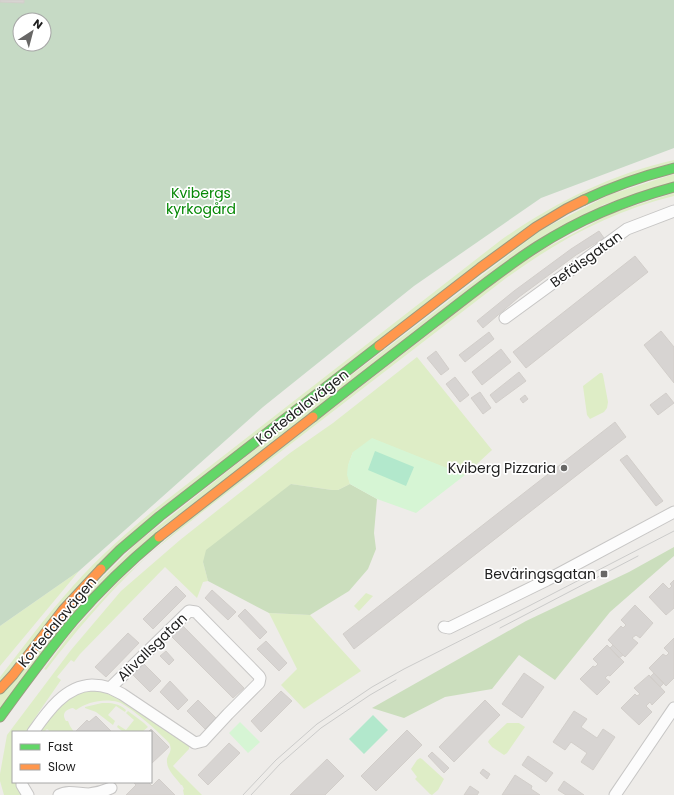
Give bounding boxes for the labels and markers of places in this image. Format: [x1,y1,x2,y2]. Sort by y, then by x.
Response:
place label: Kviberg Pizzaria [448,458,556,478]
marker: Kviberg Pizzaria [559,463,569,473]
place label: Beväringsgatan [485,564,596,584]
marker: Beväringsgatan [599,569,609,579]

